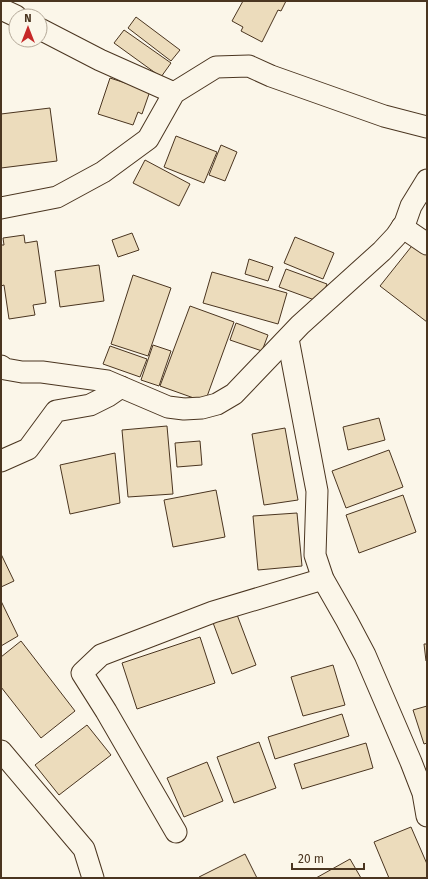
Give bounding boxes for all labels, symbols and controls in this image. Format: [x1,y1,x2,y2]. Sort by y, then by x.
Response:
north arrow [8,8,48,48]
text: N [24,12,32,25]
scale bar [292,845,364,871]
text: 20 m [298,852,324,866]

